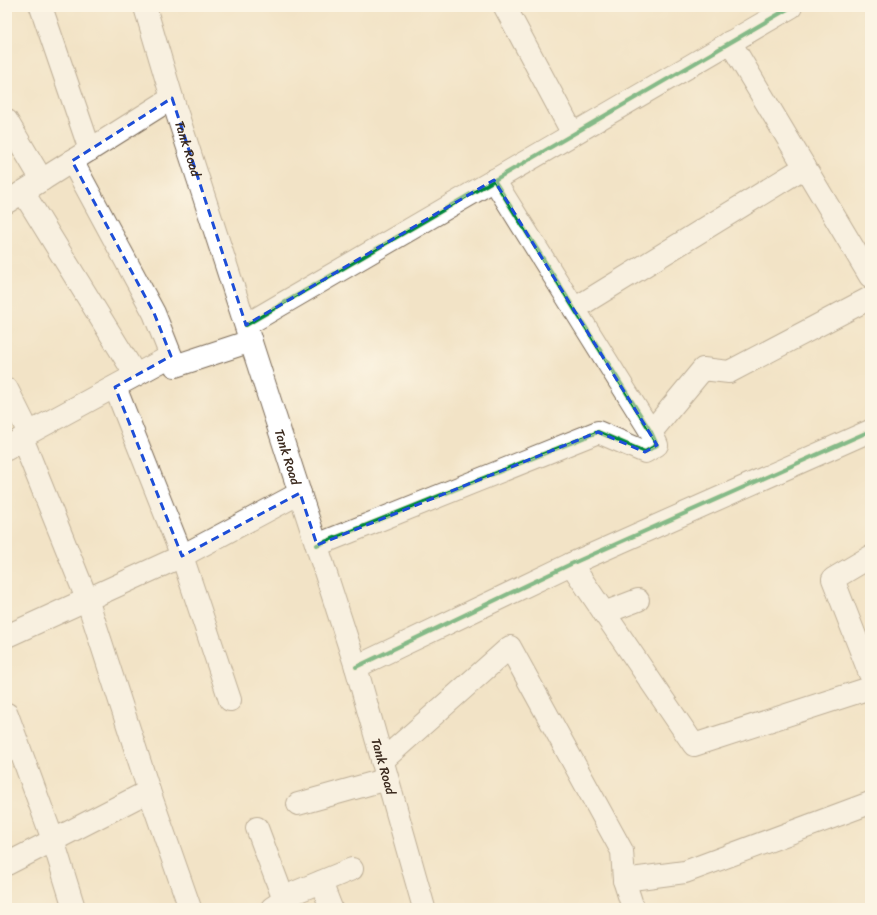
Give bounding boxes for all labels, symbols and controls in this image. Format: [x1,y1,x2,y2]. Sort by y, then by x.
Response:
street label: Tank Road [168,117,209,181]
street label: Tank Road [268,426,308,489]
street label: Tank Road [365,735,403,798]

